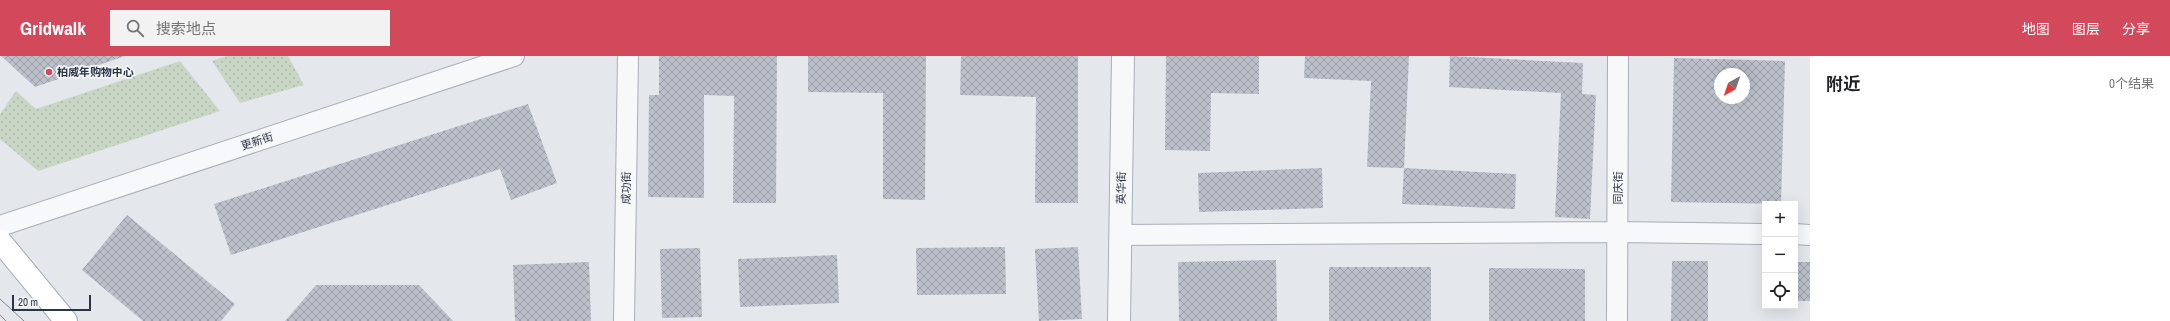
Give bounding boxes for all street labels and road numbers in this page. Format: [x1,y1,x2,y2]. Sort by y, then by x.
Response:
street label: 更新街 [239,129,275,153]
street label: 成功街 [619,171,633,205]
street label: 英华街 [1114,171,1128,205]
street label: 同庆街 [1611,172,1625,205]

